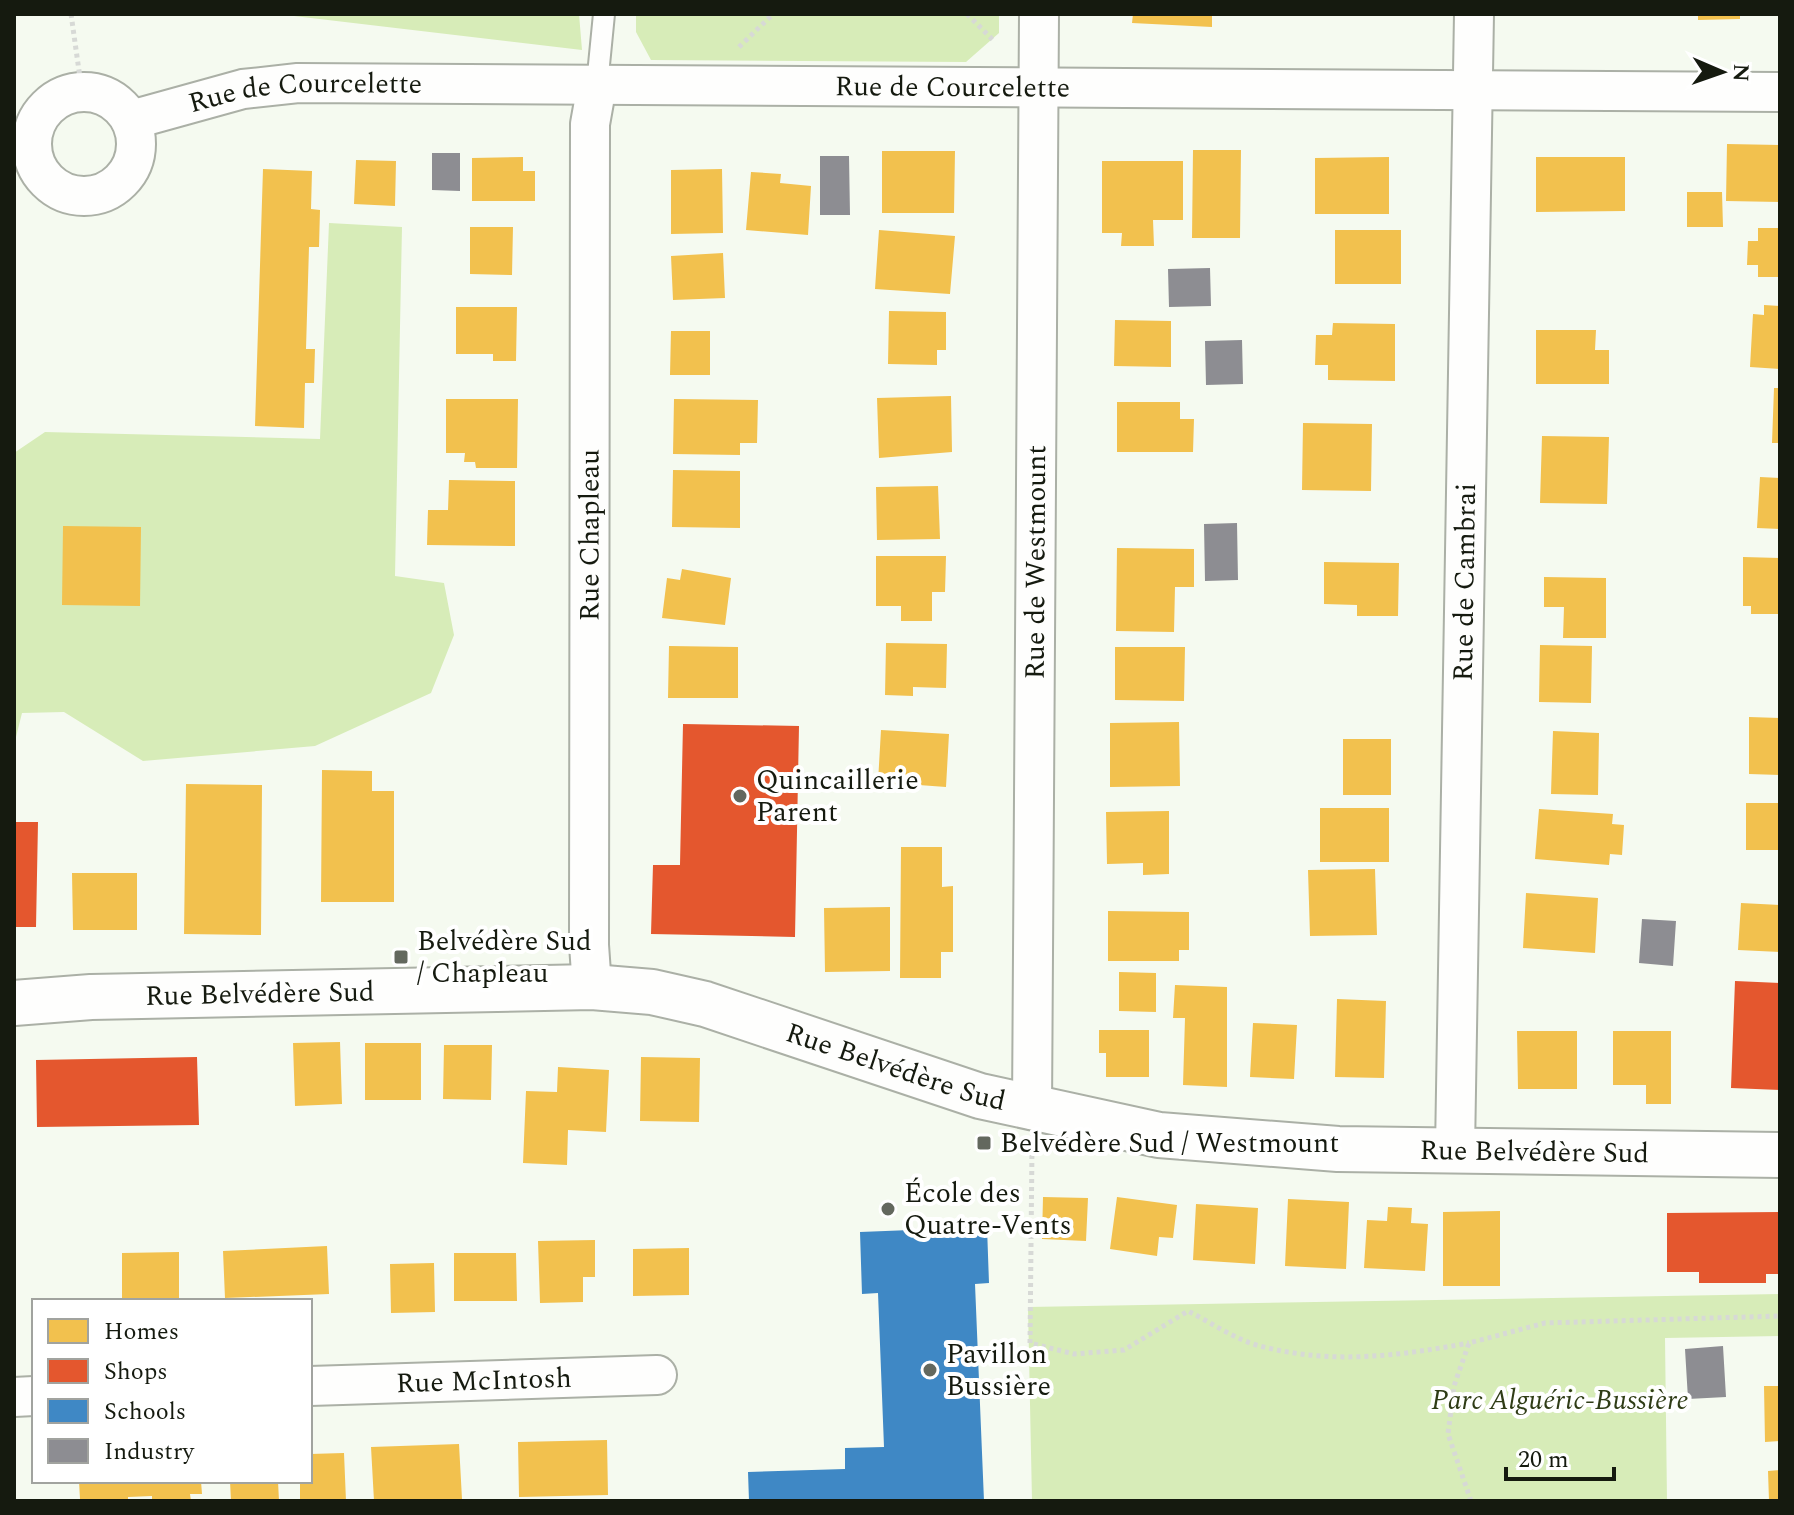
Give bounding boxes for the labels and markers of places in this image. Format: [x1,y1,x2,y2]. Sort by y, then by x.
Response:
place label: Quincaillerie Parent [756,759,919,834]
marker: Quincaillerie Parent [731,787,749,805]
place label: Belvédère Sud / Chapleau [417,920,592,995]
marker: Belvédère Sud / Chapleau [392,948,410,966]
place label: Belvédère Sud / Westmount [1000,1122,1339,1165]
marker: Belvédère Sud / Westmount [975,1134,993,1152]
place label: École des Quatre-Vents [904,1172,1072,1247]
marker: École des Quatre-Vents [879,1200,897,1218]
place label: Pavillon Bussière [946,1333,1051,1408]
marker: Pavillon Bussière [921,1361,939,1379]

